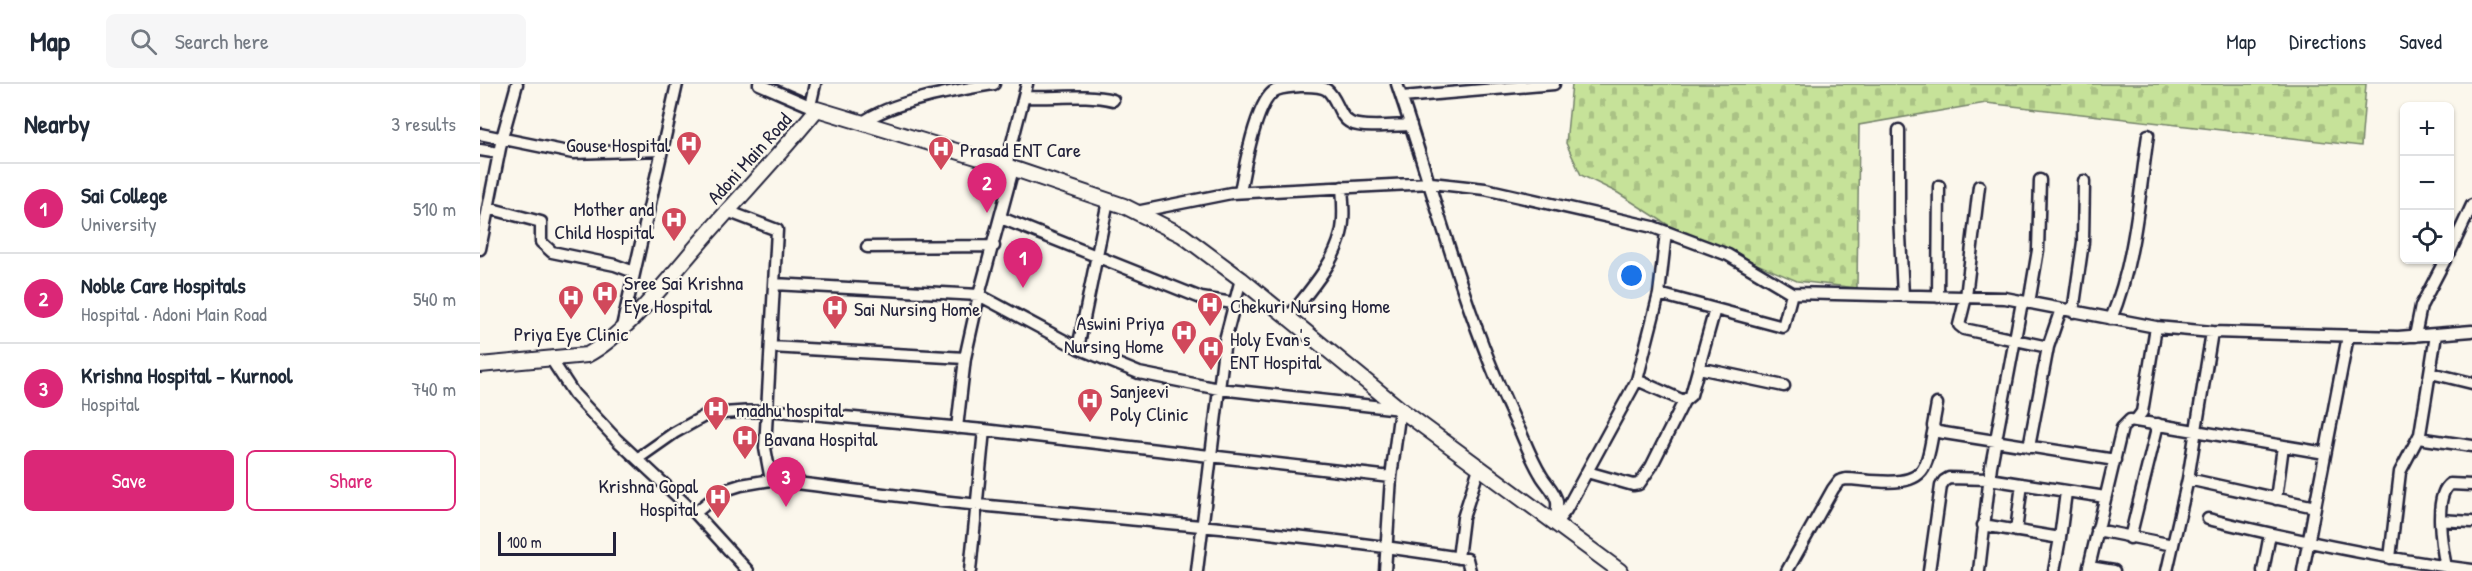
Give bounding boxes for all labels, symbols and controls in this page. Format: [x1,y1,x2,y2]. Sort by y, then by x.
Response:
search box [106,14,526,68]
text: Map [30,22,70,60]
icon: search [127,25,160,58]
text: Search here [175,26,269,56]
text: Map [2226,27,2256,56]
text: Directions [2289,27,2366,56]
text: Saved [2399,27,2442,56]
map controls [2400,102,2454,264]
button: + [2400,102,2454,156]
text: Nearby [24,106,90,141]
street label: Adoni Main Road [701,106,797,210]
text: 3 results [391,110,456,137]
hospital icon: Gouse Hospital [674,129,704,167]
place label: Gouse Hospital [566,131,671,158]
hospital icon: Prasad ENT Care [926,134,956,172]
place label: Prasad ENT Care [960,136,1081,163]
button: − [2400,156,2454,210]
pin: 2 [968,164,1006,213]
text: Sai College [81,180,167,210]
text: 1 [40,195,47,222]
text: 510 m [413,195,456,222]
place label: Mother and Child Hospital [554,195,655,245]
hospital icon: Mother and Child Hospital [659,205,689,243]
text: University [81,210,157,237]
button: locate [2400,210,2454,264]
pin: 1 [1004,238,1042,288]
your location [1617,261,1646,290]
place label: Sree Sai Krishna Eye Hospital [624,269,743,319]
text: Noble Care Hospitals [81,270,246,300]
hospital icon: Sree Sai Krishna Eye Hospital [590,279,620,317]
hospital icon: Priya Eye Clinic [556,283,586,321]
text: 2 [39,285,48,312]
text: 540 m [413,285,456,312]
hospital icon: Chekuri Nursing Home [1195,290,1225,328]
place label: Chekuri Nursing Home [1230,292,1390,319]
hospital icon: Sai Nursing Home [820,293,850,331]
place label: Sai Nursing Home [854,295,980,322]
text: Hospital · Adoni Main Road [81,300,267,327]
place label: Aswini Priya Nursing Home [1064,309,1164,359]
hospital icon: Aswini Priya Nursing Home [1169,318,1199,356]
place label: Priya Eye Clinic [514,320,629,347]
place label: Holy Evan's ENT Hospital [1230,325,1322,375]
hospital icon: Holy Evan's ENT Hospital [1196,334,1226,372]
text: Krishna Hospital - Kurnool [81,360,293,390]
text: 3 [39,375,48,402]
text: 740 m [411,375,456,402]
place label: Sanjeevi Poly Clinic [1110,377,1188,427]
hospital icon: Sanjeevi Poly Clinic [1075,386,1105,424]
text: Hospital [81,390,139,417]
hospital icon: madhu hospital [701,394,731,432]
place label: madhu hospital [736,396,844,423]
hospital icon: Bavana Hospital [730,423,760,461]
place label: Bavana Hospital [764,425,878,452]
button: Save [24,450,234,511]
button: Share [246,450,456,511]
pin: 3 [766,458,806,507]
place label: Krishna Gopal Hospital [598,472,699,522]
hospital icon: Krishna Gopal Hospital [703,482,733,520]
scale bar [498,529,616,556]
text: 100 m [507,531,542,553]

